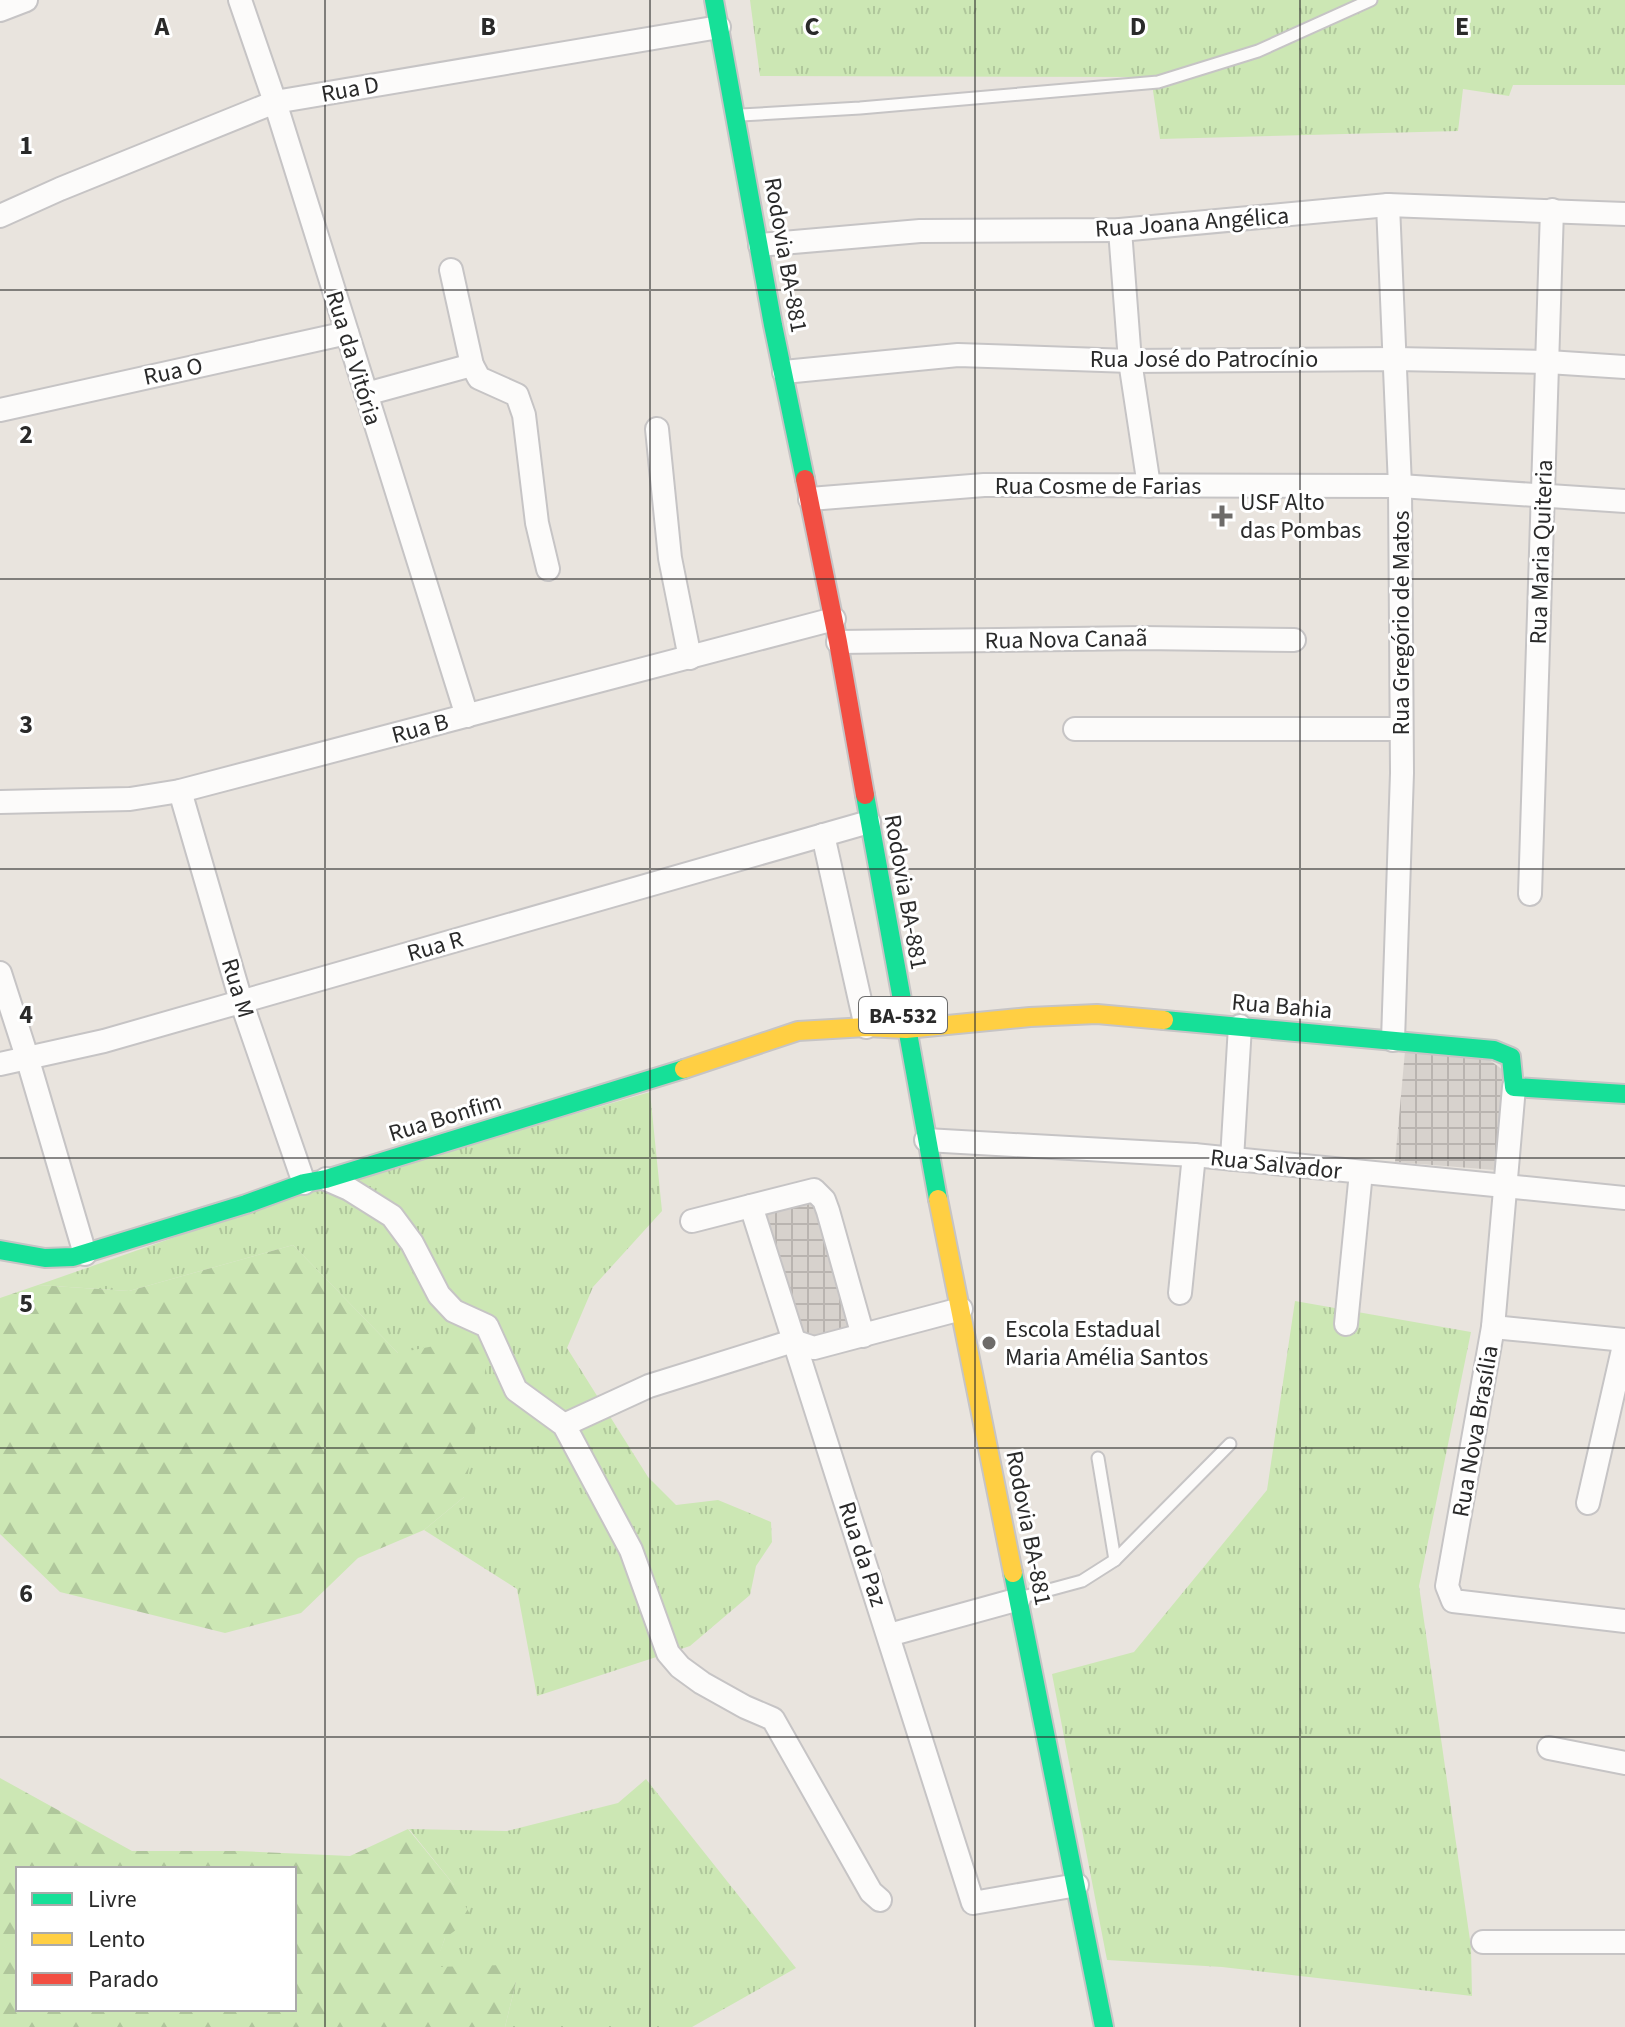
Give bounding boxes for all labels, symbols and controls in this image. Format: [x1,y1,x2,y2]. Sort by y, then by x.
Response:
text: A [154,8,171,45]
text: B [480,8,496,45]
text: C [804,8,820,45]
text: D [1130,8,1146,45]
text: E [1455,8,1469,45]
street label: Rua D [318,67,382,112]
text: 1 [19,127,33,164]
street label: Rodovia BA-881 [755,175,816,335]
street label: Rua Joana Angélica [1094,198,1290,247]
street label: Rua da Vitória [316,286,391,430]
street label: Rua José do Patrocínio [1090,342,1318,377]
street label: Rua O [140,348,206,395]
text: 2 [19,416,33,453]
street label: Rua Maria Quiteria [1521,459,1562,645]
street label: Rua Cosme de Farias [995,469,1201,504]
place label: USF Alto das Pombas [1240,485,1361,548]
marker: USF Alto das Pombas [1211,505,1233,527]
street label: Rua Gregório de Matos [1384,510,1419,736]
street label: Rua Nova Canaã [984,621,1148,658]
street label: Rua B [388,704,453,753]
text: 3 [19,706,33,743]
street label: Rodovia BA-881 [875,812,936,972]
street label: Rua R [403,922,468,971]
street label: Rua M [212,954,263,1022]
street label: Rua Bahia [1230,985,1334,1028]
text: 4 [19,996,33,1033]
road number: BA-532 [859,997,947,1033]
street label: Rua Bonfim [384,1084,506,1151]
street label: Rua Salvador [1208,1140,1344,1189]
text: 5 [19,1285,33,1322]
place label: Escola Estadual Maria Amélia Santos [1005,1312,1208,1375]
marker: Escola Estadual Maria Amélia Santos [980,1334,998,1352]
street label: Rua Nova Brasília [1443,1343,1508,1520]
street label: Rodovia BA-881 [996,1448,1061,1609]
street label: Rua da Paz [829,1497,896,1611]
text: 6 [19,1575,33,1612]
legend [16,1867,296,2011]
text: Livre [88,1882,137,1917]
text: Lento [88,1922,145,1957]
text: Parado [88,1962,159,1997]

